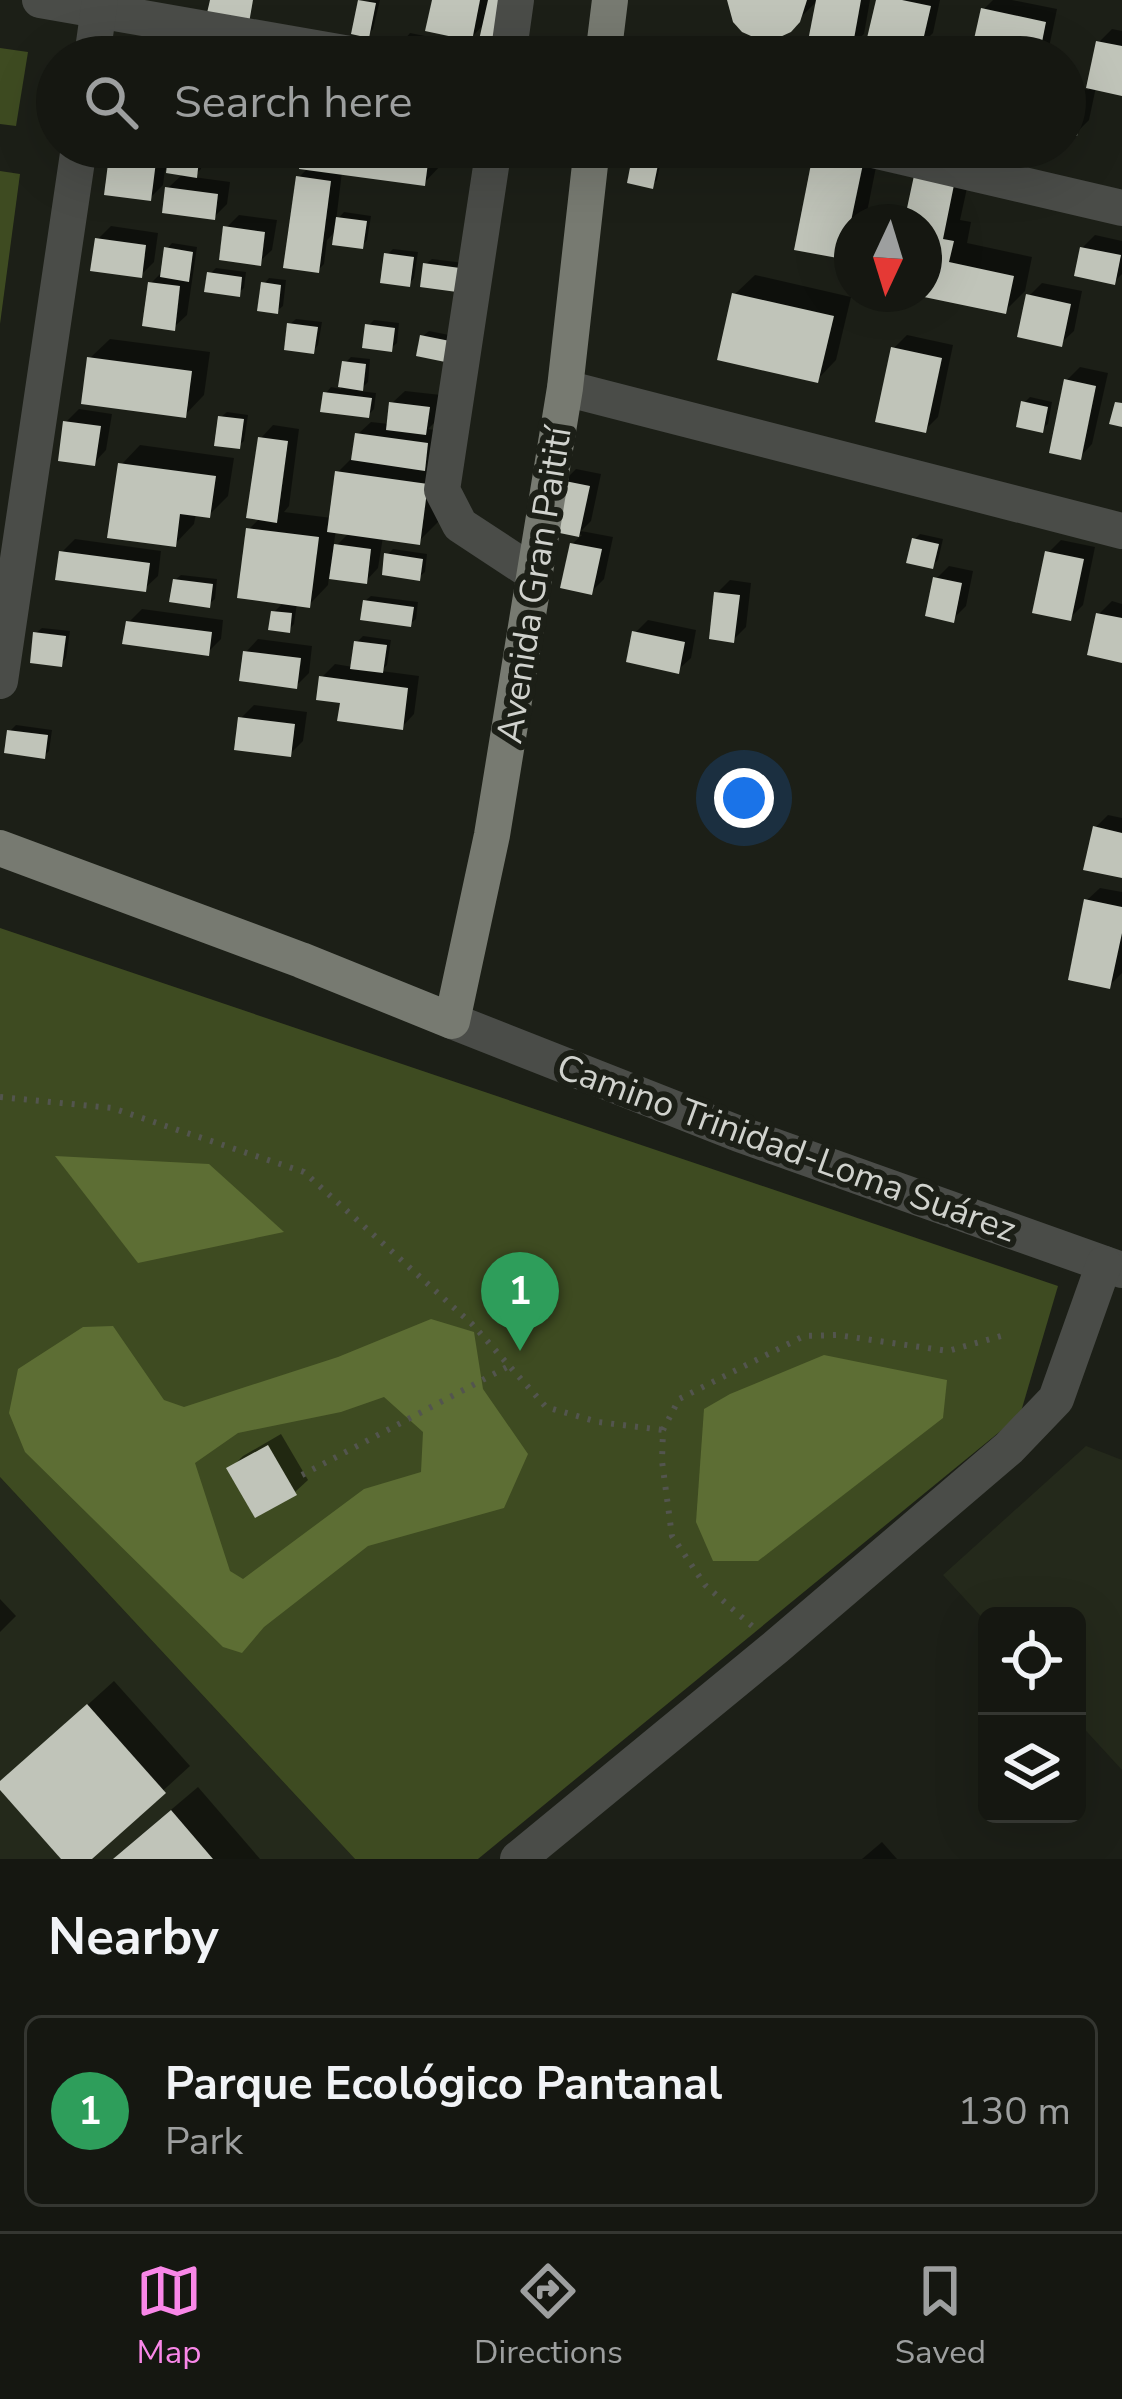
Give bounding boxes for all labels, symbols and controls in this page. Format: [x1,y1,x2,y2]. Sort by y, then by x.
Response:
search box [36,36,1086,168]
icon: search [78,69,144,135]
text: Search here [174,72,413,133]
north arrow [834,204,942,312]
street label: Avenida Gran Paitití [485,422,584,747]
your location [714,768,774,828]
street label: Camino Trinidad-Loma Suárez [550,1042,1023,1254]
pin: 1 [481,1252,559,1351]
map controls [978,1607,1086,1823]
button: locate [978,1607,1086,1715]
button: layers [978,1715,1086,1823]
text: Nearby [48,1902,219,1972]
text: Parque Ecológico Pantanal [165,2054,722,2115]
text: 1 [78,2085,102,2138]
text: 130 m [957,2085,1071,2138]
text: Park [165,2115,243,2168]
tab: Map [136,2258,202,2375]
tab: Directions [474,2258,623,2375]
tab: Saved [895,2258,986,2375]

